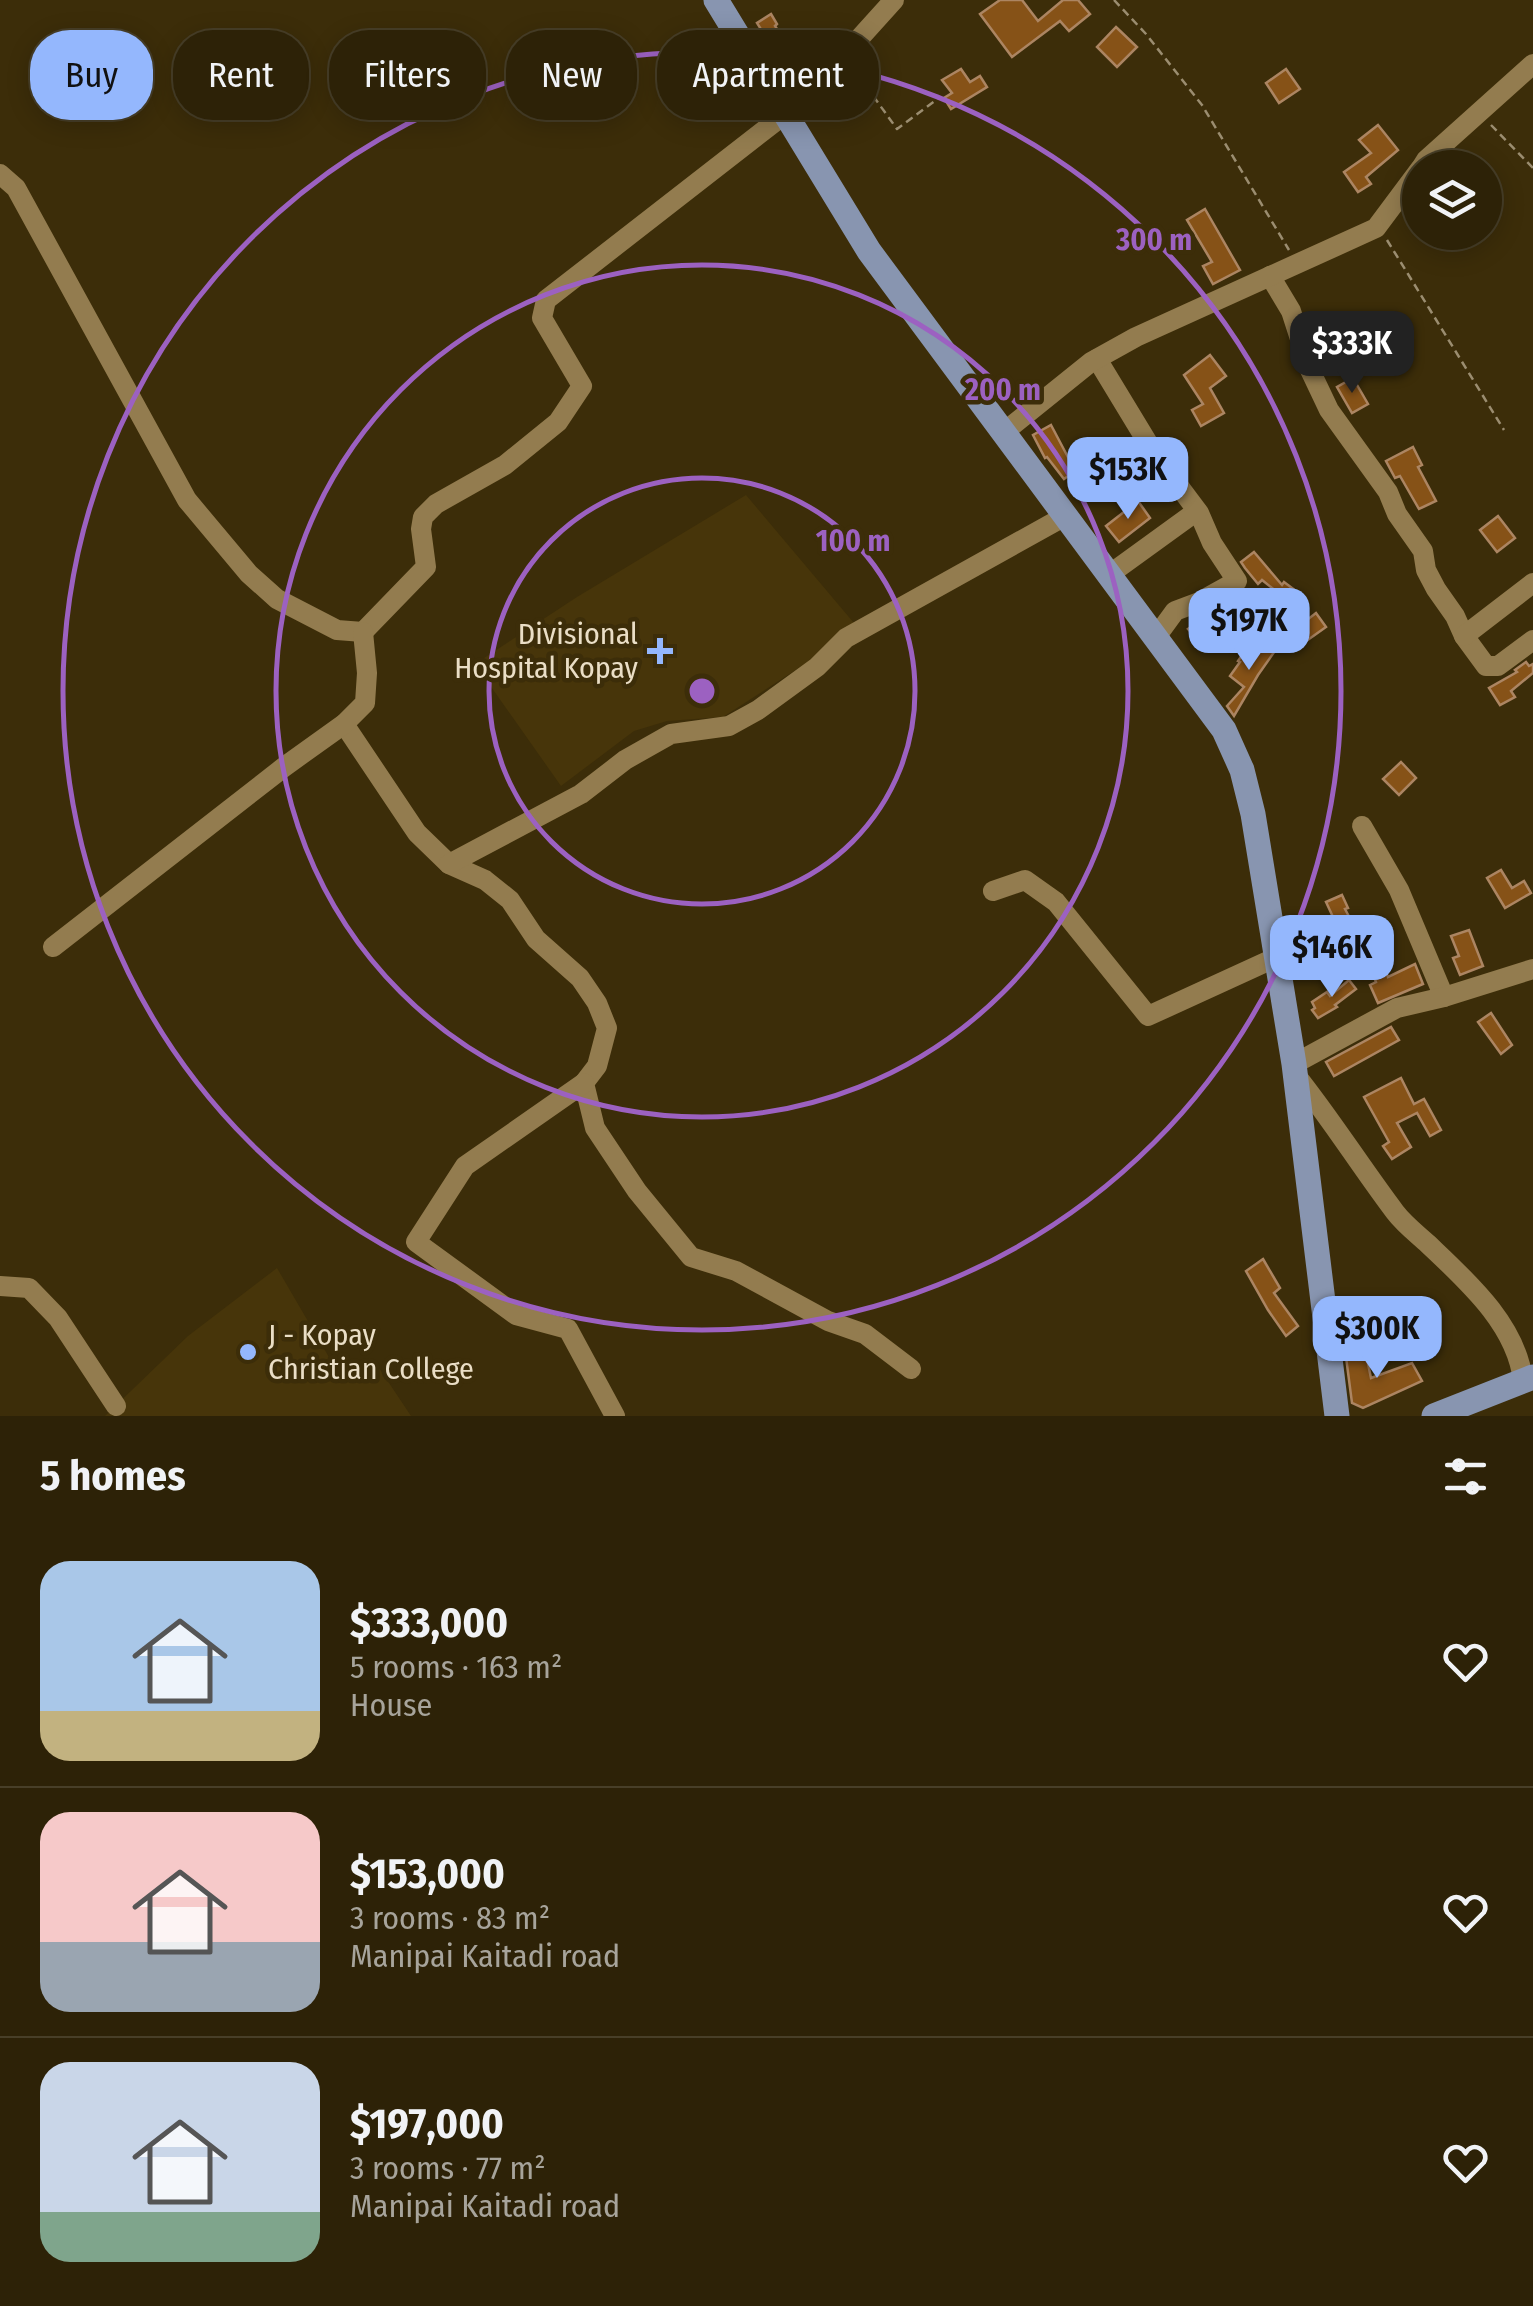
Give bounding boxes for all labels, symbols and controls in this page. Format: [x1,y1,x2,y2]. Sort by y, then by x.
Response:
chip: Buy [30,30,153,120]
chip: Rent [173,30,309,120]
chip: Filters [329,30,486,120]
chip: New [506,30,637,120]
chip: Apartment [657,30,879,120]
map controls [1402,150,1502,250]
button: layers [1402,150,1502,250]
text: 300 m [1115,222,1192,258]
pin: $333K [1282,311,1422,396]
text: $333K [1312,324,1392,362]
text: 200 m [964,372,1041,408]
pin: $153K [1058,437,1198,522]
text: $153K [1089,450,1167,488]
text: 100 m [816,523,890,559]
pin: $197K [1179,588,1319,673]
text: $197K [1211,601,1287,639]
place label: Divisional Hospital Kopay [454,616,639,686]
marker: Divisional Hospital Kopay [647,638,673,664]
centre of rings [684,673,720,709]
pin: $146K [1262,915,1402,1000]
text: $146K [1292,928,1372,966]
pin: $300K [1307,1296,1447,1381]
text: $300K [1335,1309,1419,1347]
place label: J - Kopay Christian College [268,1317,474,1387]
marker: J - Kopay Christian College [237,1341,259,1363]
icon: filters [1438,1449,1493,1504]
text: 5 homes [40,1451,186,1501]
text: $333,000 [350,1598,508,1648]
icon: home [120,1601,240,1721]
icon: heart [1438,1634,1493,1689]
text: 5 rooms · 163 m² [350,1648,562,1686]
text: House [350,1686,432,1724]
text: $153,000 [350,1849,505,1899]
icon: home [120,1852,240,1972]
icon: heart [1438,1885,1493,1940]
text: 3 rooms · 83 m² [350,1899,550,1937]
text: Manipai Kaitadi road [350,1937,620,1975]
text: $197,000 [350,2099,504,2149]
icon: home [120,2102,240,2222]
icon: heart [1438,2135,1493,2190]
text: 3 rooms · 77 m² [350,2149,546,2187]
text: Manipai Kaitadi road [350,2187,620,2225]

